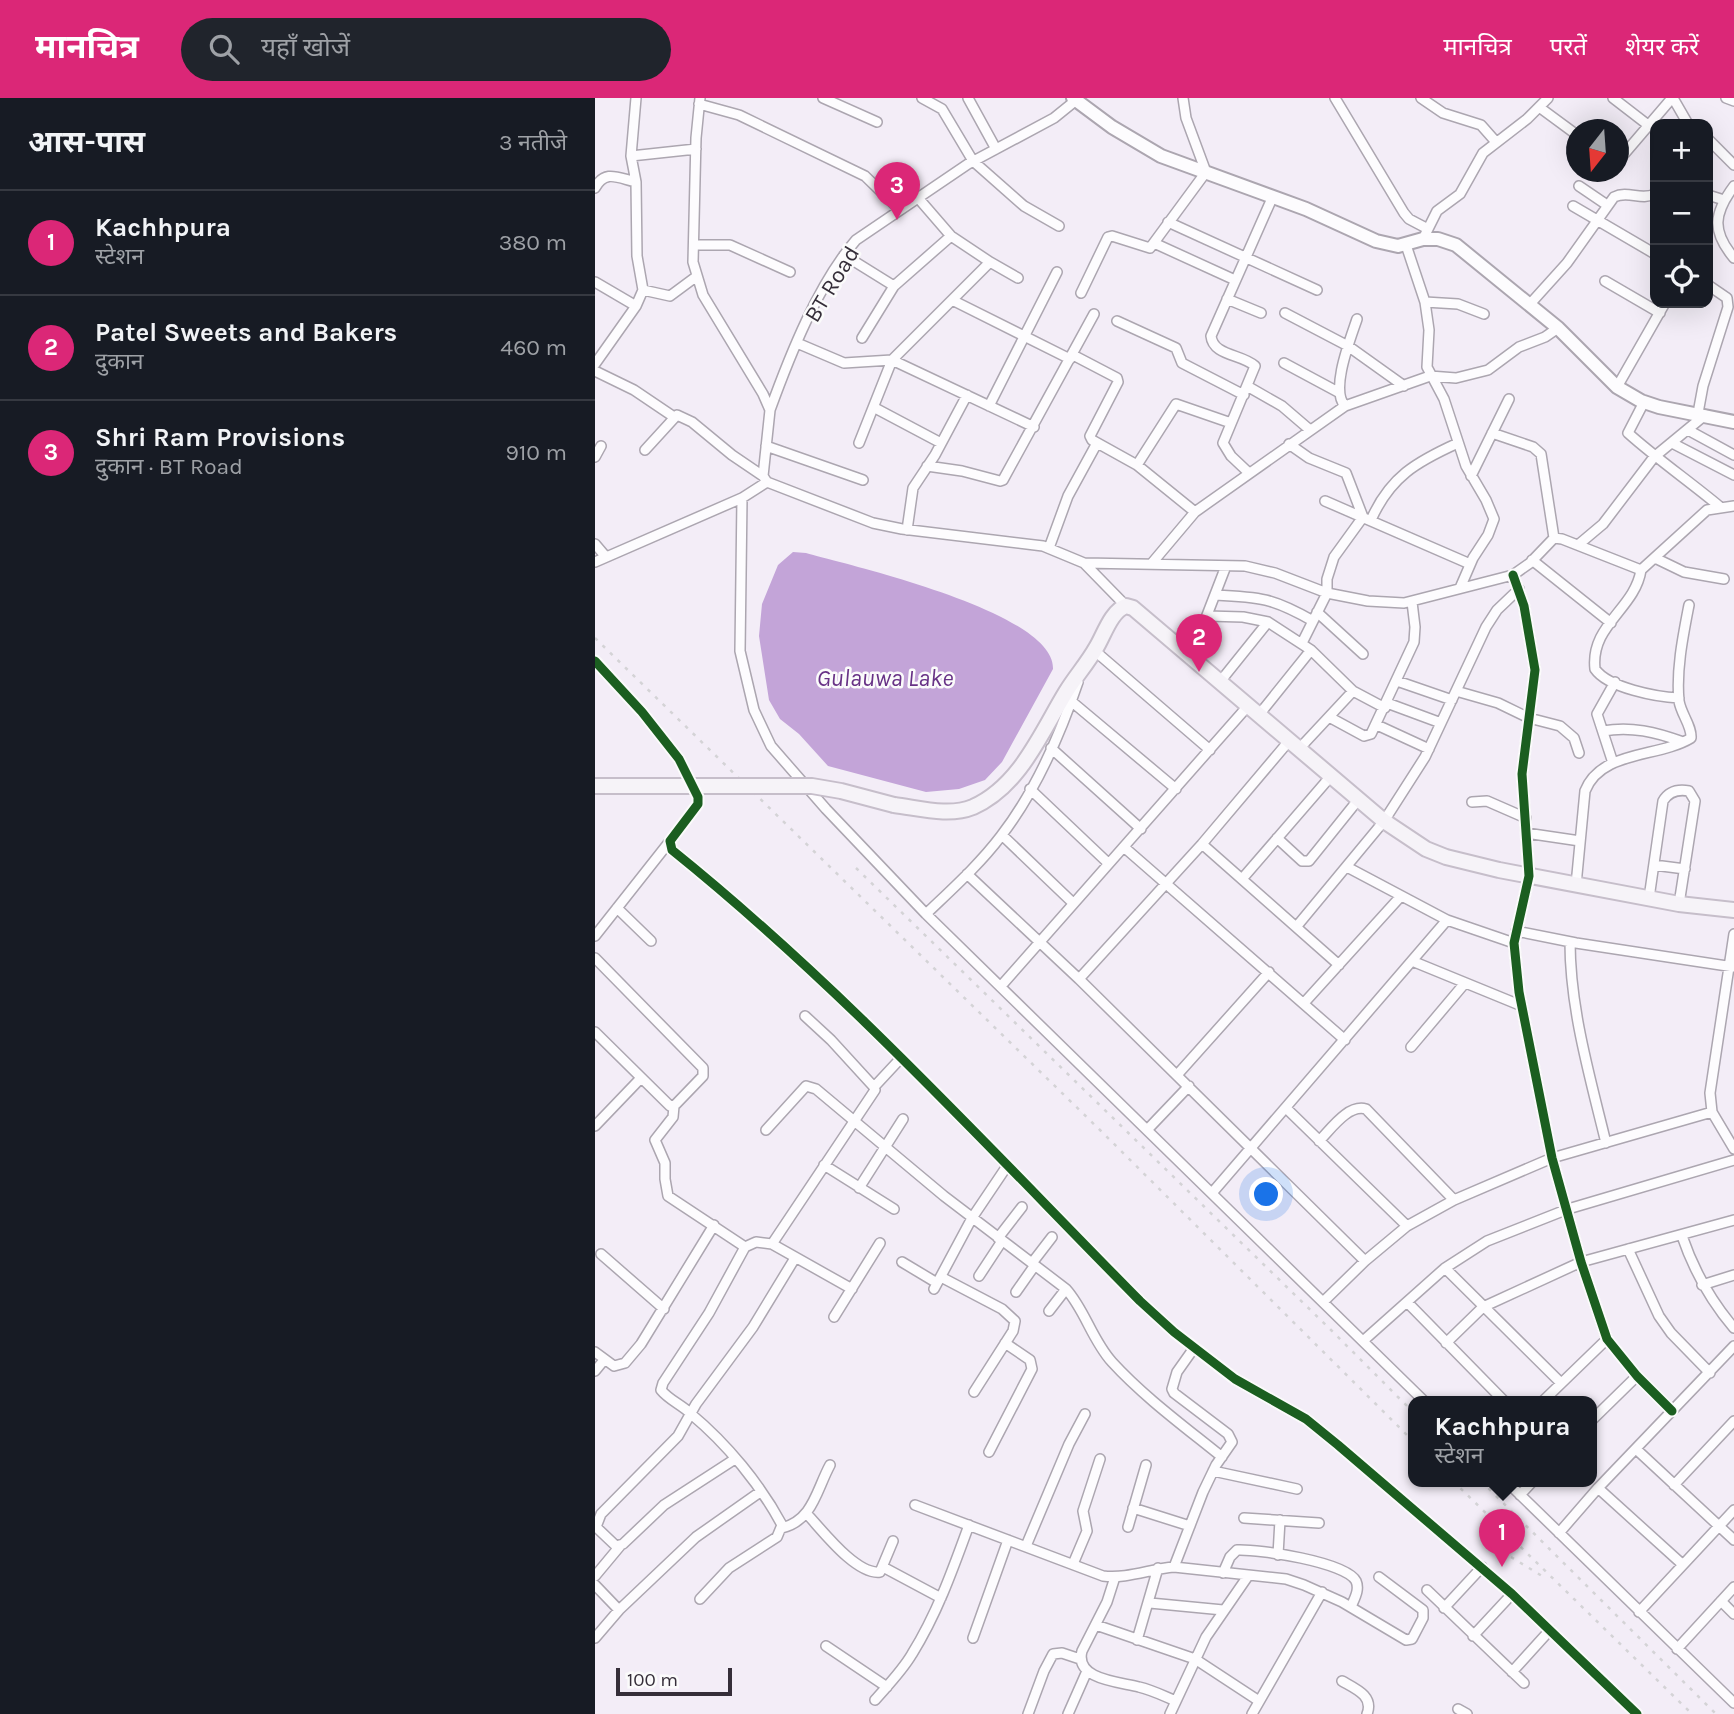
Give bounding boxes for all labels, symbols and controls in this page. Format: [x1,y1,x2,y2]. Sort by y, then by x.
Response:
search box [181,18,671,81]
text: मानचित्र [35,28,139,66]
icon: search [205,30,243,68]
text: यहाँ खोजें [261,32,350,63]
text: मानचित्र [1443,33,1512,61]
text: परतें [1550,33,1587,61]
text: शेयर करें [1625,33,1699,61]
north arrow [1566,119,1629,182]
map controls [1650,119,1713,308]
button: + [1650,119,1713,182]
text: आस-पास [28,124,145,160]
text: 3 नतीजे [499,129,567,156]
pin: 3 [874,162,920,220]
button: − [1650,182,1713,245]
text: Kachhpura [95,212,231,243]
text: 1 [47,229,55,256]
text: 380 m [499,229,567,256]
street label: BT Road [799,241,865,327]
text: स्टेशन [95,243,144,270]
button: locate [1650,245,1713,308]
text: Patel Sweets and Bakers [95,317,397,348]
text: 2 [44,334,58,361]
text: 460 m [500,334,567,361]
text: दुकान [95,348,144,375]
text: Shri Ram Provisions [95,422,345,453]
text: 3 [44,439,58,466]
text: 910 m [505,439,567,466]
text: दुकान · BT Road [95,453,243,480]
pin: 2 [1176,614,1222,672]
water label: Gulauwa Lake [817,664,953,692]
your location [1249,1177,1283,1211]
popup [1408,1396,1597,1487]
text: Kachhpura [1435,1411,1570,1442]
text: स्टेशन [1435,1442,1483,1469]
pin: 1 [1479,1509,1525,1567]
scale bar [616,1665,731,1697]
text: 100 m [627,1669,678,1691]

